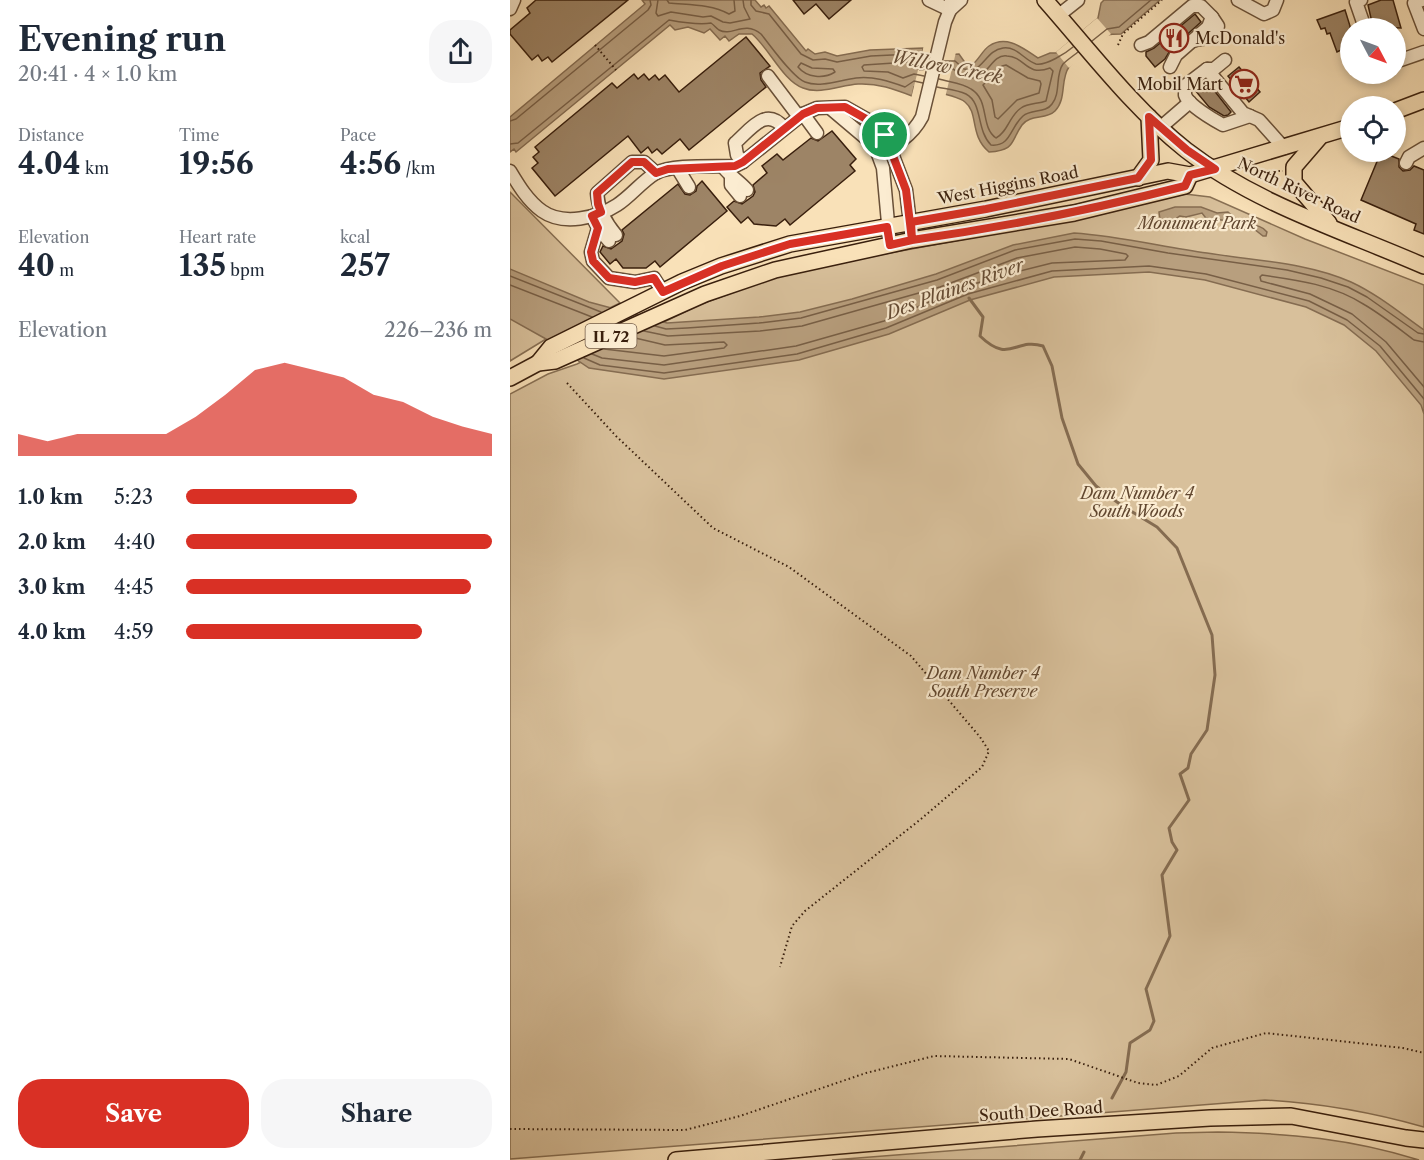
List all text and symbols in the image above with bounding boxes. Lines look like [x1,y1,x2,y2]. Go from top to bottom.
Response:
north arrow [1340,18,1406,84]
map controls [1340,18,1406,162]
text: Evening run [18,19,226,60]
button: share [429,20,492,83]
restaurant icon: McDonald's [1158,22,1190,54]
place label: McDonald's [1195,28,1285,48]
water label: Willow Creek [890,45,1005,89]
text: 20:41 · 4 × 1.0 km [18,62,177,86]
supermarket icon: Mobil Mart [1228,68,1260,100]
place label: Mobil Mart [1137,74,1223,94]
button: locate [1340,96,1406,162]
pin [859,109,910,160]
icon: arrive [868,118,901,151]
text: Distance [18,125,84,145]
text: Time [179,125,219,145]
text: Pace [340,125,376,145]
text: 4.04 [18,145,81,182]
text: 19:56 [179,145,254,182]
text: 4:56 [340,145,401,182]
street label: North River Road [1234,153,1364,227]
text: km [81,158,109,178]
text: /km [401,158,435,178]
street label: West Higgins Road [935,161,1080,209]
park label: Monument Park [1136,213,1257,233]
text: Elevation [18,227,89,247]
text: Heart rate [179,227,256,247]
text: kcal [340,227,370,247]
text: 40 [18,247,55,284]
text: 135 [179,247,226,284]
text: 257 [340,247,390,284]
water label: Des Plaines River [881,253,1029,325]
text: m [55,260,74,280]
text: bpm [226,260,265,280]
text: Elevation [18,318,107,342]
text: 226–236 m [384,318,492,342]
road number: IL 72 [586,324,636,348]
park label: Dam Number 4 South Woods [1078,483,1196,521]
text: 1.0 km [18,485,83,509]
text: 5:23 [114,485,153,509]
text: 2.0 km [18,530,86,554]
text: 4:40 [114,530,155,554]
text: 3.0 km [18,575,85,599]
text: 4:45 [114,575,154,599]
text: 4.0 km [18,620,86,644]
text: 4:59 [114,620,154,644]
park label: Dam Number 4 South Preserve [924,663,1042,701]
button: Save [18,1079,249,1148]
button: Share [261,1079,492,1148]
street label: South Dee Road [979,1097,1104,1125]

